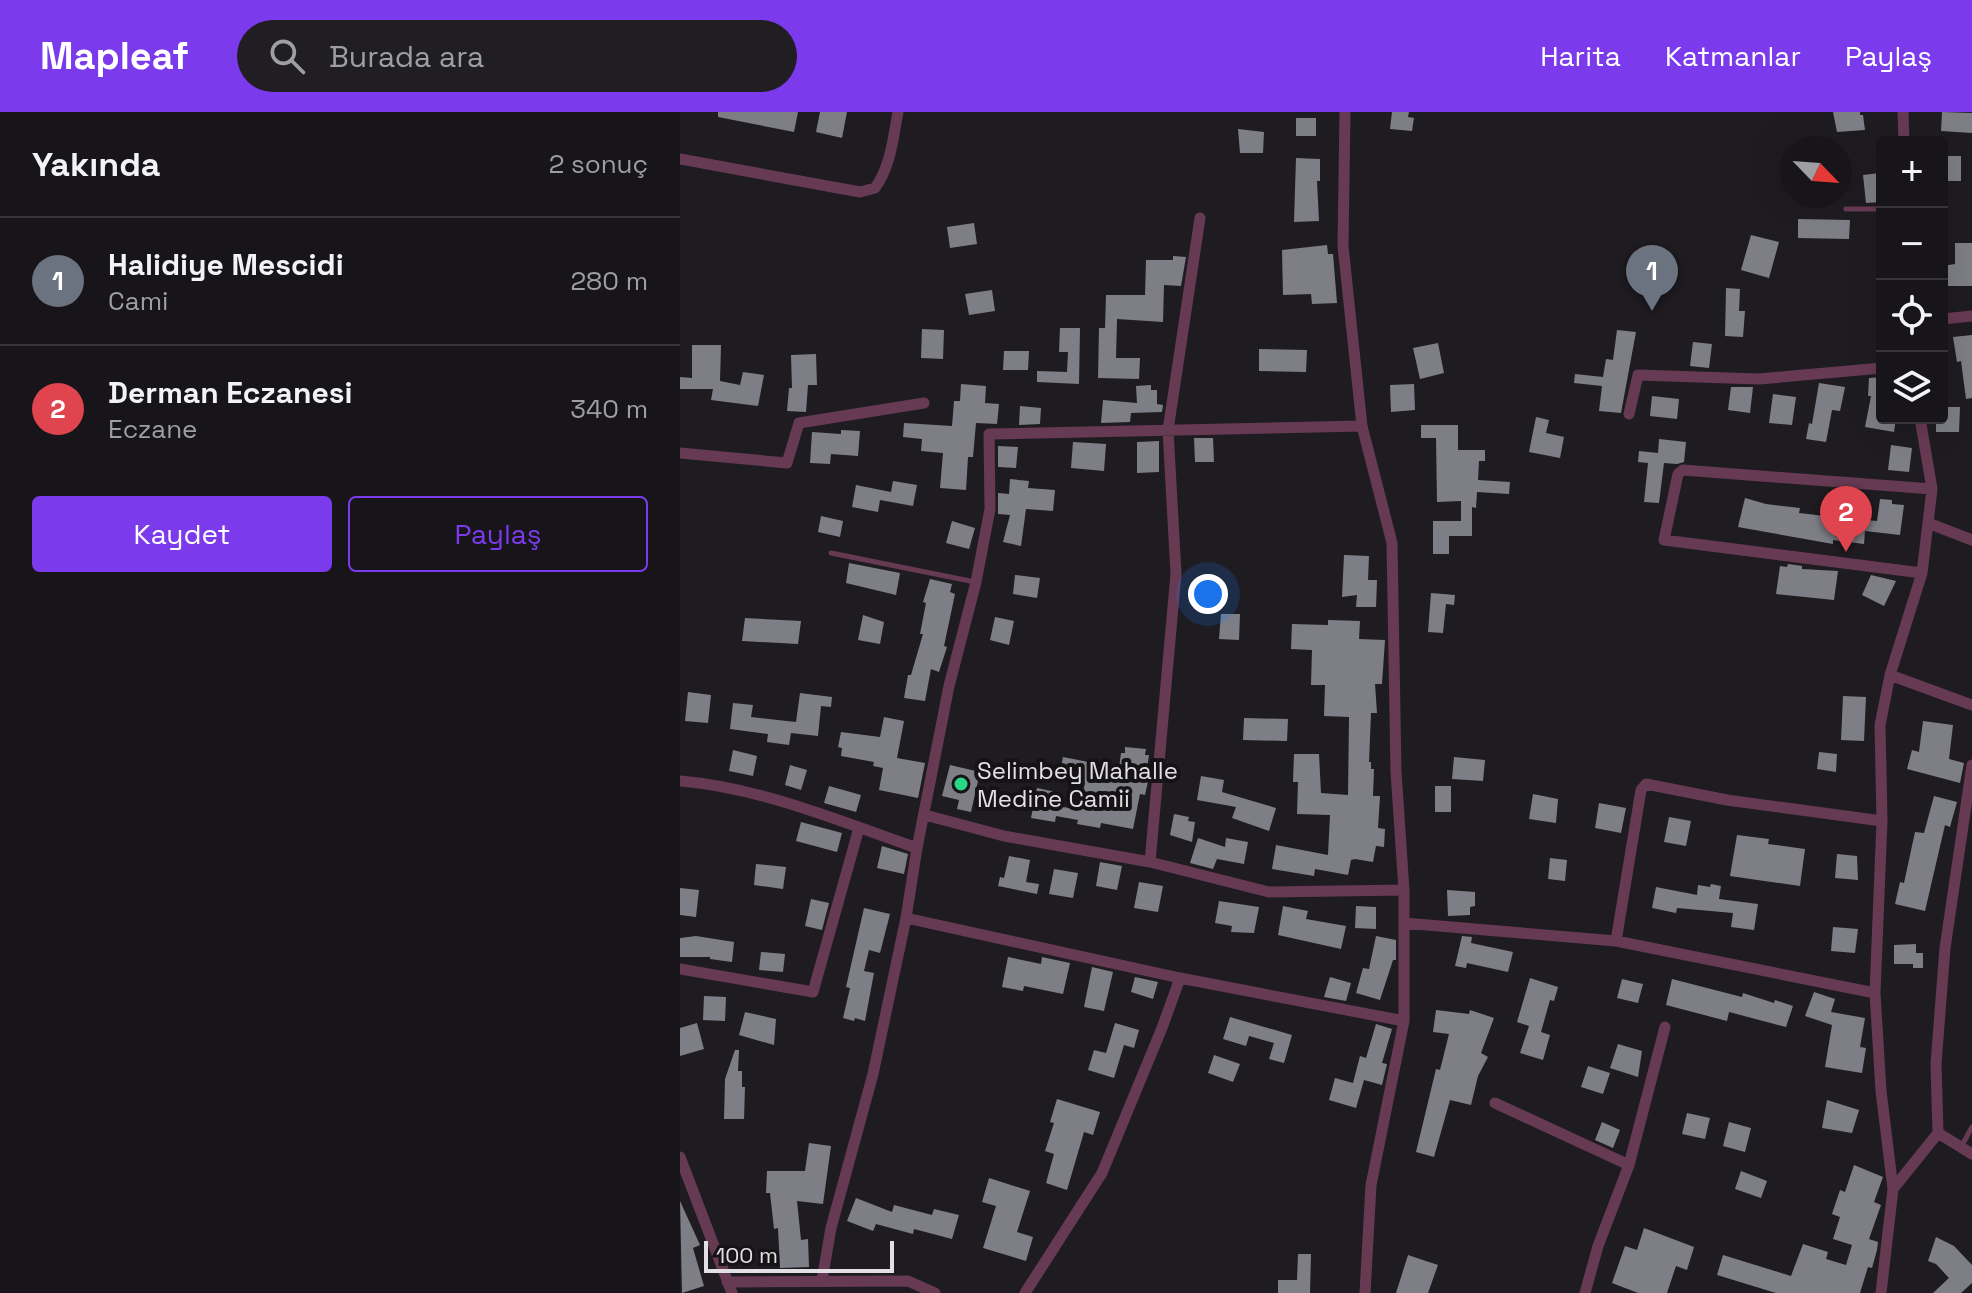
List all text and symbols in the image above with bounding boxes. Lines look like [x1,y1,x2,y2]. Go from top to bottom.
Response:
search box [237,20,797,92]
text: Mapleaf [40,32,189,80]
icon: search [265,34,309,78]
text: Burada ara [329,37,484,76]
text: Harita [1540,38,1621,74]
text: Katmanlar [1665,38,1801,74]
text: Paylaş [1845,38,1932,74]
north arrow [1780,136,1852,208]
map controls [1876,136,1948,424]
button: + [1876,136,1948,208]
text: Yakında [32,143,161,186]
text: 2 sonuç [549,147,648,181]
button: − [1876,208,1948,280]
text: Halidiye Mescidi [108,245,344,284]
pin: 1 [1626,245,1678,311]
text: 1 [52,264,64,298]
text: 280 m [570,264,648,298]
button: locate [1876,280,1948,352]
text: Cami [108,284,168,318]
button: layers [1876,352,1948,424]
text: Derman Eczanesi [108,373,353,412]
text: 2 [50,392,66,426]
text: 340 m [570,392,648,426]
text: Eczane [108,412,197,446]
pin: 2 [1820,486,1872,552]
button: Kaydet [32,496,332,572]
button: Paylaş [348,496,648,572]
your location [1188,574,1228,614]
place label: Selimbey Mahalle Medine Camii [977,755,1178,814]
marker: Selimbey Mahalle Medine Camii [952,775,970,793]
scale bar [704,1237,894,1273]
text: 100 m [716,1241,778,1269]

